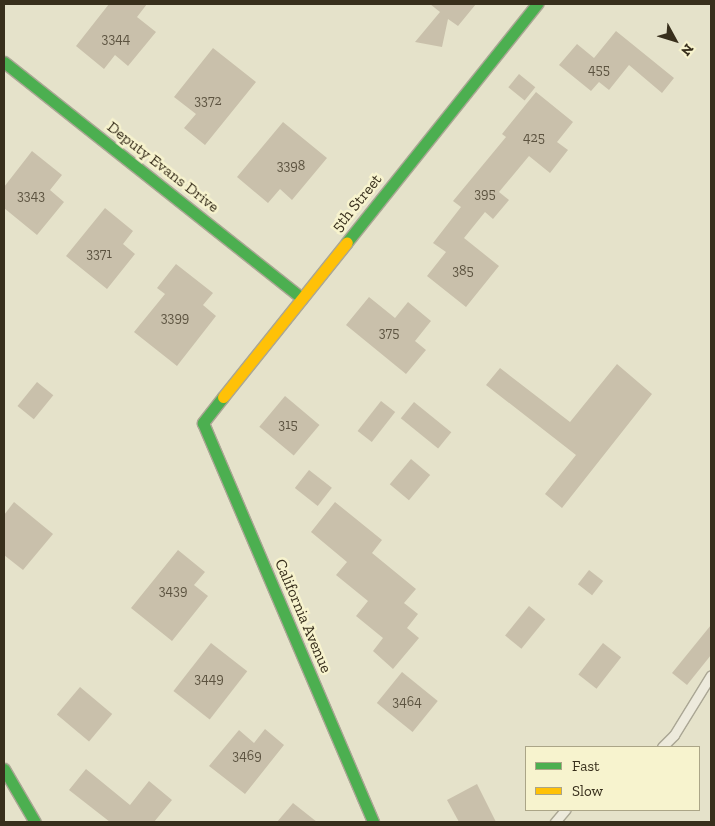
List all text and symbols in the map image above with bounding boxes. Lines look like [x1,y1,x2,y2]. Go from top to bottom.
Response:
north arrow [650,15,700,65]
house number: 3344 [102,31,130,47]
text: N [677,40,697,59]
house number: 455 [588,62,610,78]
house number: 3372 [194,93,222,109]
street label: Deputy Evans Drive [103,117,223,217]
house number: 425 [523,130,545,146]
house number: 3398 [277,158,305,174]
street label: 5th Street [328,170,386,236]
house number: 395 [474,186,496,202]
house number: 3343 [17,188,45,204]
house number: 3371 [86,246,112,262]
house number: 385 [452,263,474,279]
house number: 3399 [161,310,189,326]
house number: 375 [379,325,399,341]
house number: 315 [278,417,298,433]
street label: California Avenue [270,556,336,676]
house number: 3439 [159,583,187,599]
house number: 3449 [194,671,224,687]
house number: 3464 [392,694,422,710]
legend [525,746,700,811]
house number: 3469 [232,748,262,764]
text: Fast [572,757,600,775]
text: Slow [572,782,603,800]

